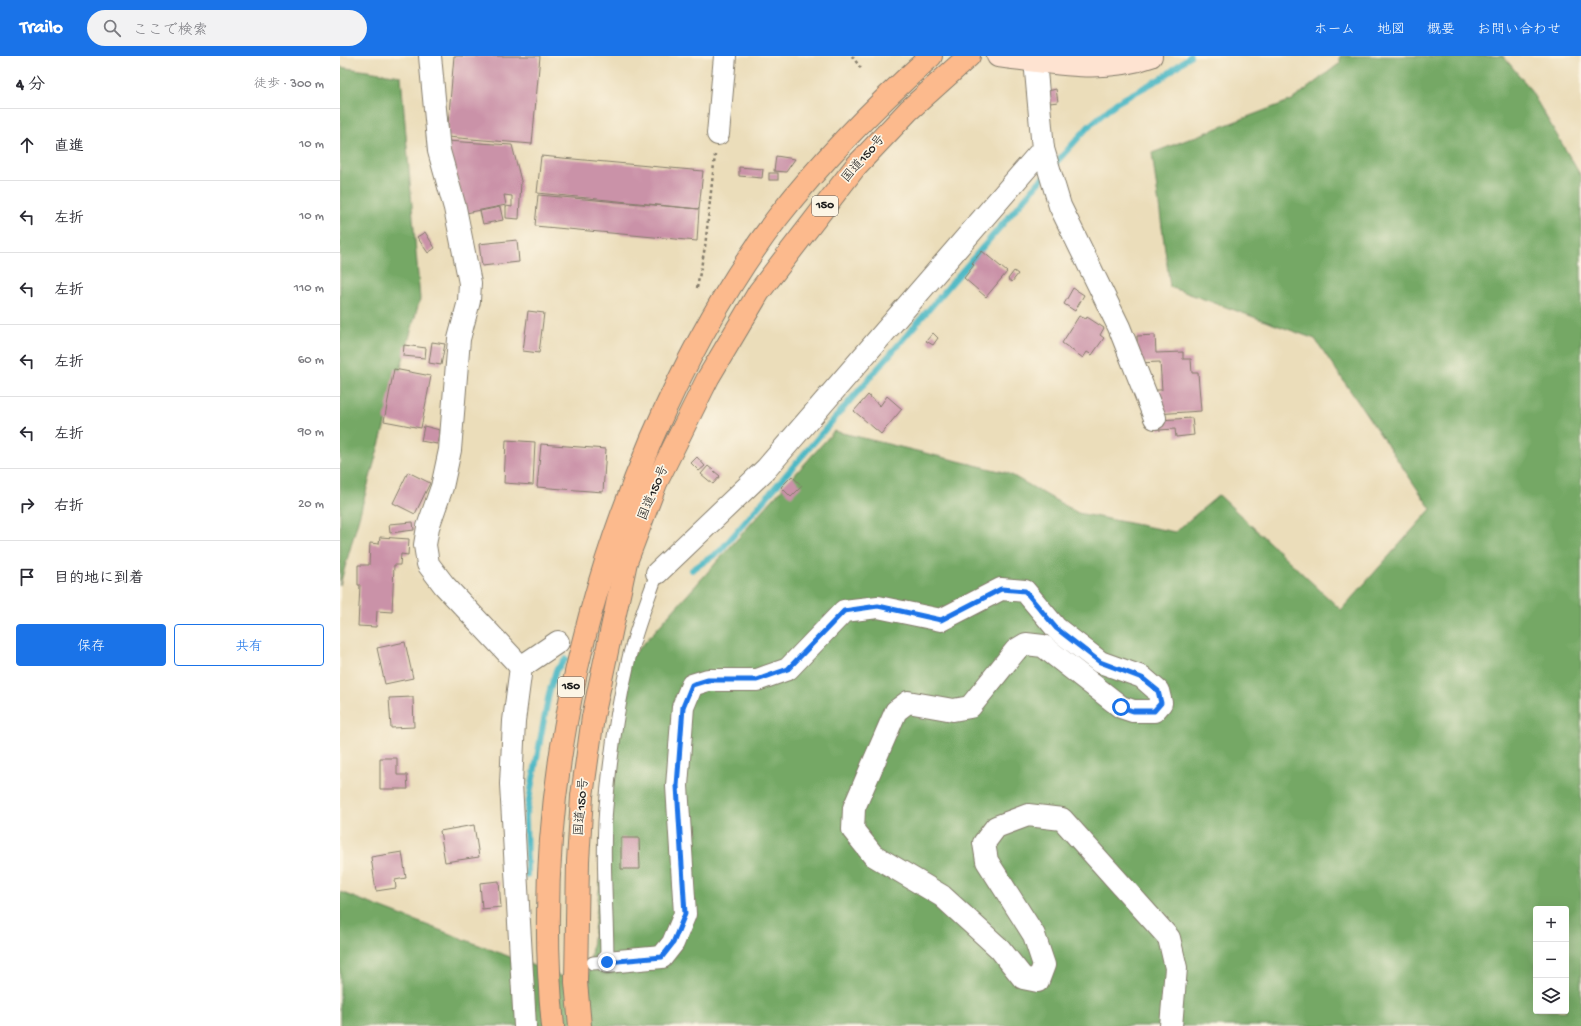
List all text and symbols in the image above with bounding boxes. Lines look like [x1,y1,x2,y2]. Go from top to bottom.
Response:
search box [87,10,367,46]
text: Trailo [20,17,63,40]
icon: search [101,17,123,39]
text: ここで検索 [133,22,208,40]
text: ホーム [1314,22,1355,39]
text: 地図 [1377,22,1405,39]
text: 概要 [1427,22,1455,39]
text: お問い合わせ [1477,22,1561,39]
text: 4 分 [16,76,45,96]
text: 徒歩 · 300 m [254,77,324,92]
street label: 国道150号 [838,131,889,186]
icon: ahead [16,134,38,156]
text: 10 m [299,137,324,152]
text: 直進 [54,138,84,156]
road number: 150 [812,196,838,216]
icon: left [16,206,38,228]
text: 10 m [299,209,324,224]
text: 左折 [54,210,84,228]
icon: left [16,278,38,300]
text: 110 m [294,281,324,296]
text: 左折 [54,282,84,300]
icon: left [16,350,38,372]
text: 60 m [298,353,324,368]
text: 左折 [54,354,84,372]
icon: left [16,422,38,444]
text: 90 m [298,425,324,440]
text: 左折 [54,426,84,444]
street label: 国道150号 [635,463,672,523]
icon: right [16,494,38,516]
text: 20 m [298,497,324,512]
text: 右折 [54,498,84,516]
icon: arrive [16,566,38,588]
text: 目的地に到着 [54,570,144,588]
button: 保存 [16,624,166,666]
button: 共有 [174,624,324,666]
road number: 150 [558,677,584,697]
route start [1112,698,1130,716]
street label: 国道150号 [571,777,592,837]
map controls [1533,906,1569,1014]
button: + [1533,906,1569,942]
button: − [1533,942,1569,978]
route end [598,953,616,971]
button: layers [1533,978,1569,1014]

